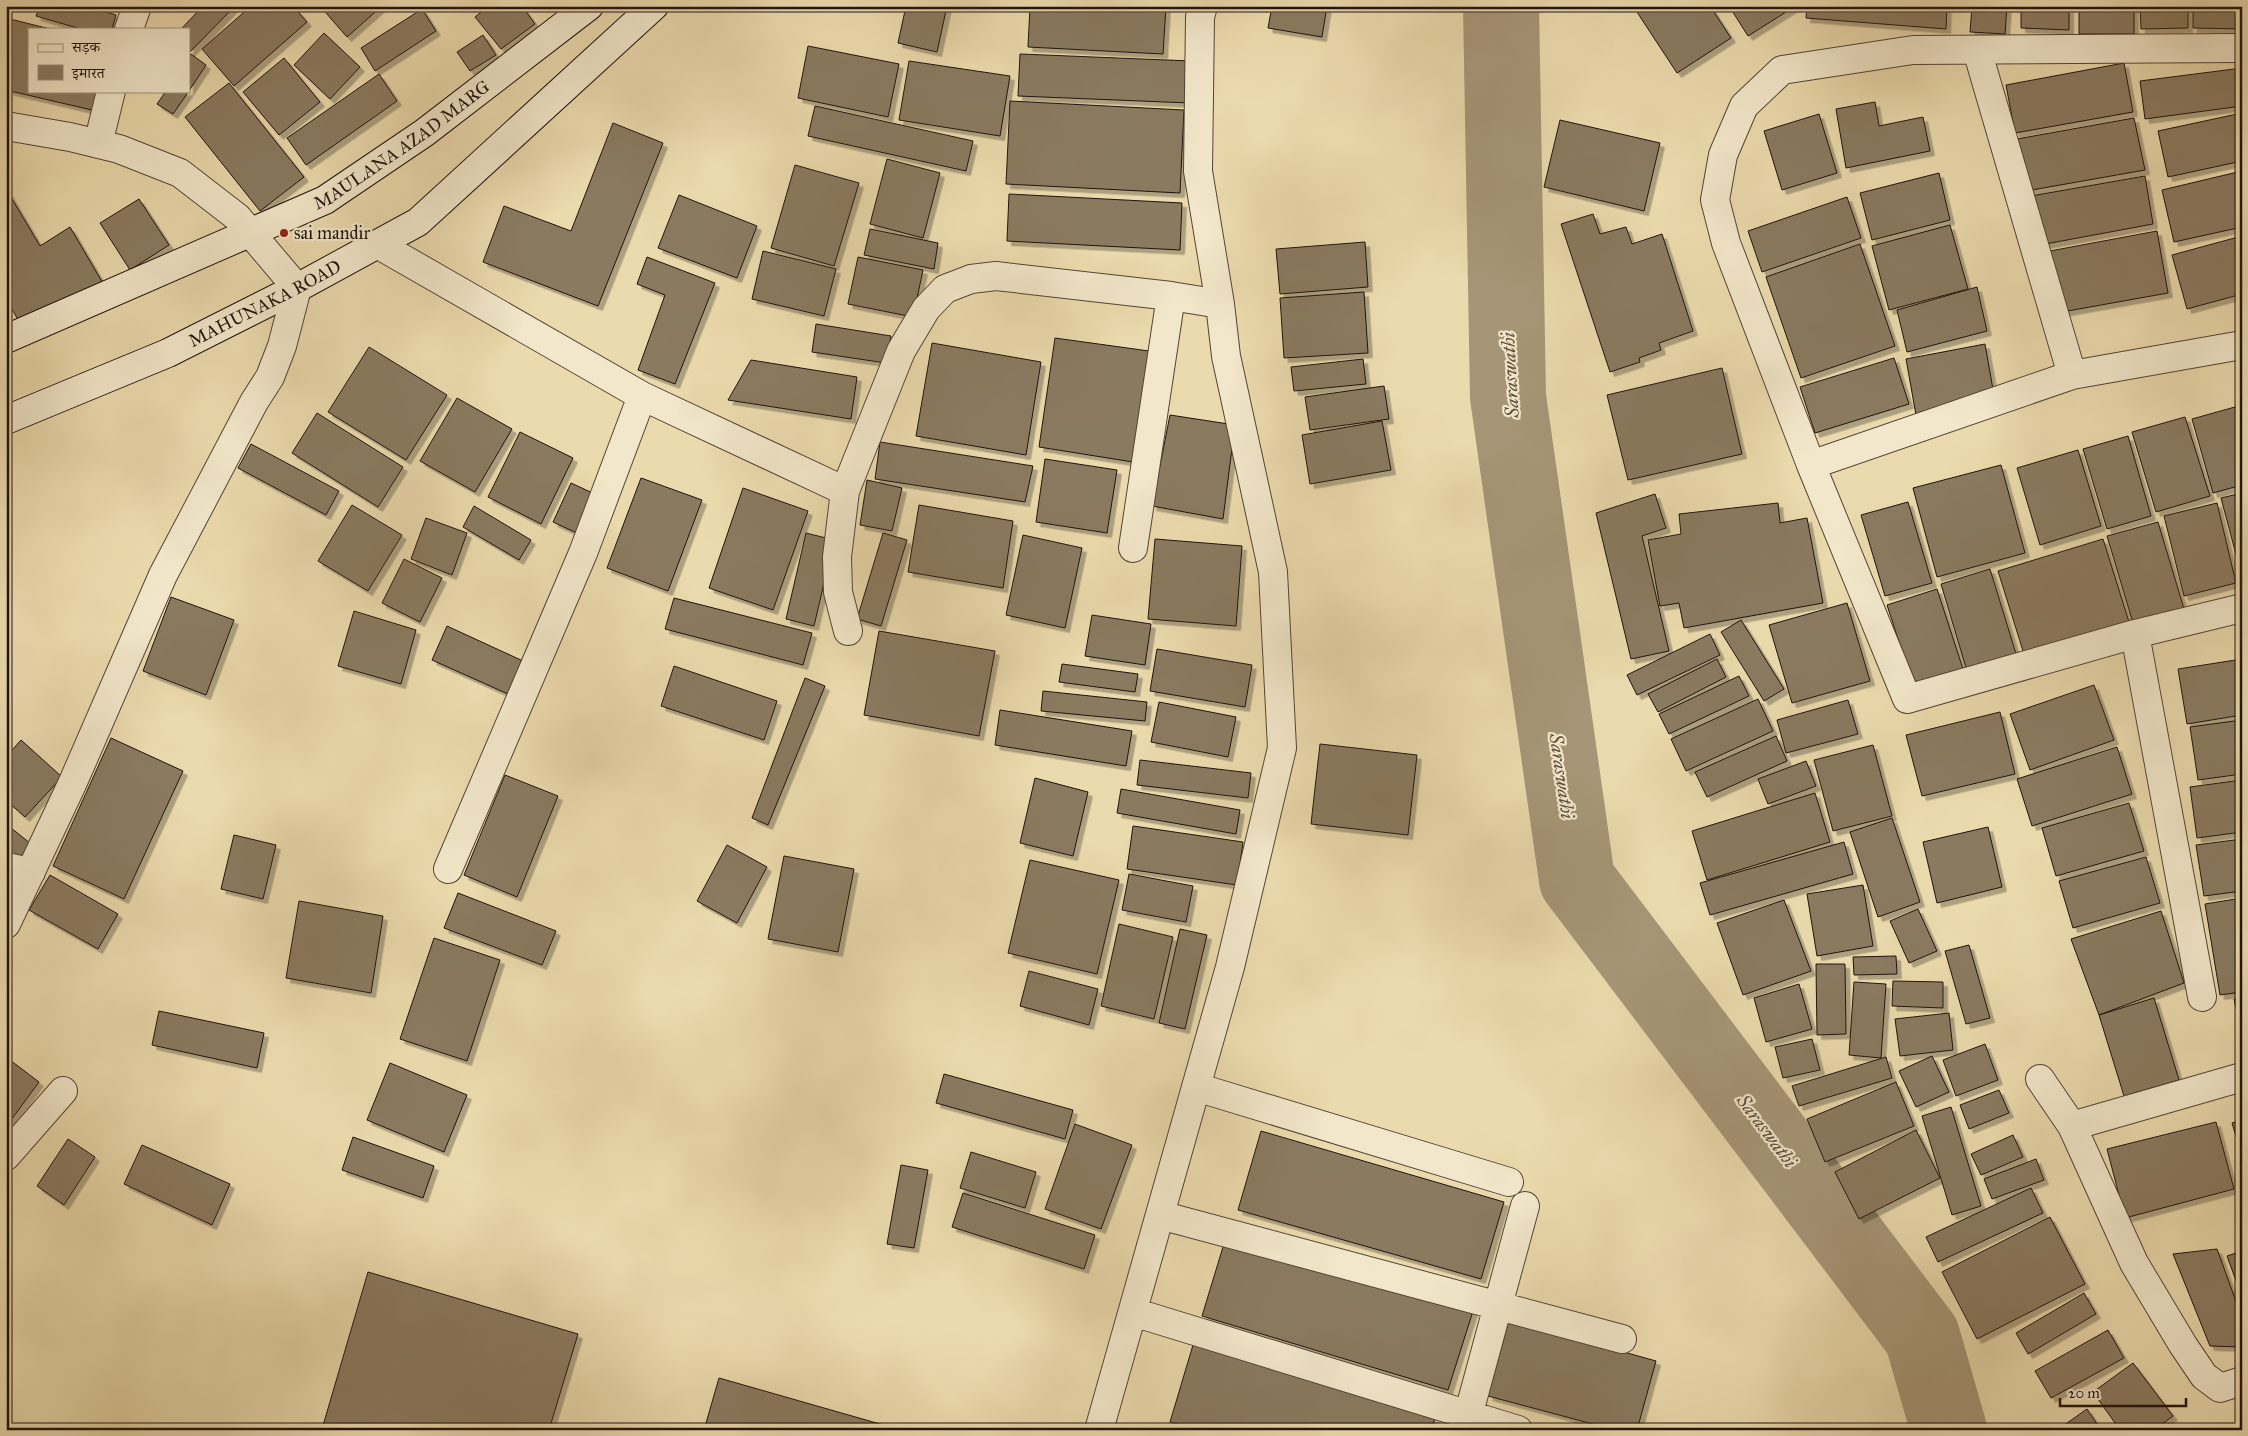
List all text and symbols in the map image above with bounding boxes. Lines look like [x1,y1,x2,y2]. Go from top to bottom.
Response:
legend [28,28,190,92]
text: सड़क [71,38,101,56]
text: इमारत [71,64,106,82]
street label: MAULANA AZAD MARG [310,75,494,215]
place label: sai mandir [294,222,370,244]
marker: sai mandir [278,227,290,239]
street label: MAHUNAKA ROAD [185,255,345,352]
water label: Saraswathi [1496,331,1524,419]
water label: Saraswathi [1544,731,1579,821]
water label: Saraswathi [1731,1089,1802,1173]
scale bar [2060,1376,2187,1408]
text: 20 m [2068,1384,2100,1402]

